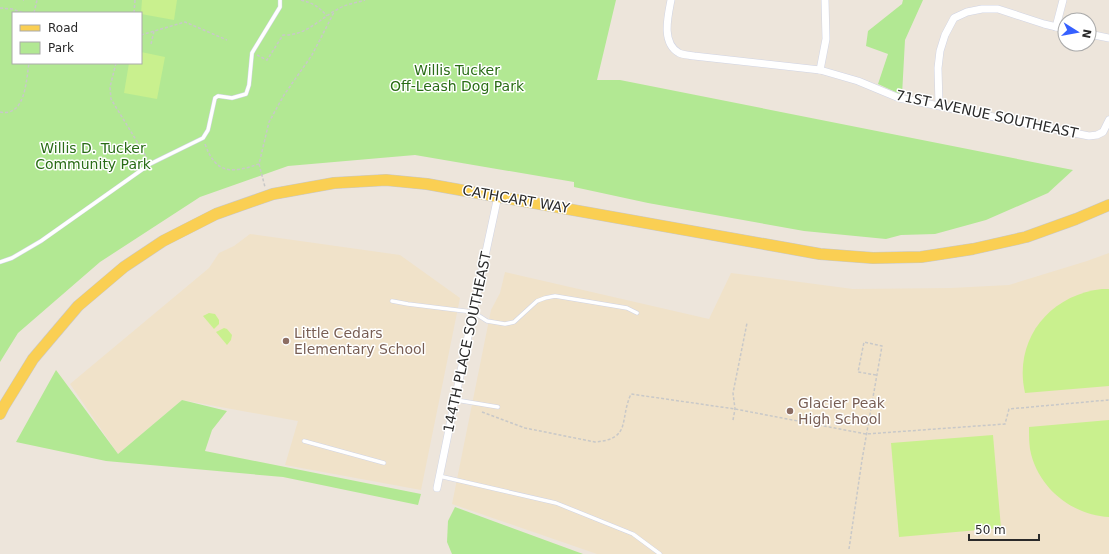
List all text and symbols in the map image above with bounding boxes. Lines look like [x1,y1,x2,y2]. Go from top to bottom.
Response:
legend [12,12,142,64]
north arrow [1057,12,1097,52]
text: Road [48,21,78,35]
text: N [1079,28,1094,40]
text: Park [48,41,74,55]
park label: Willis Tucker Off-Leash Dog Park [390,62,525,94]
street label: 71ST AVENUE SOUTHEAST [894,87,1080,141]
park label: Willis D. Tucker Community Park [35,140,152,172]
street label: CATHCART WAY [461,182,571,216]
street label: 144TH PLACE SOUTHEAST [440,250,494,434]
place label: Little Cedars Elementary School [294,325,426,357]
marker: Little Cedars Elementary School [281,336,291,346]
place label: Glacier Peak High School [798,395,886,427]
marker: Glacier Peak High School [785,406,795,416]
scale bar [969,516,1039,542]
text: 50 m [975,523,1006,537]

